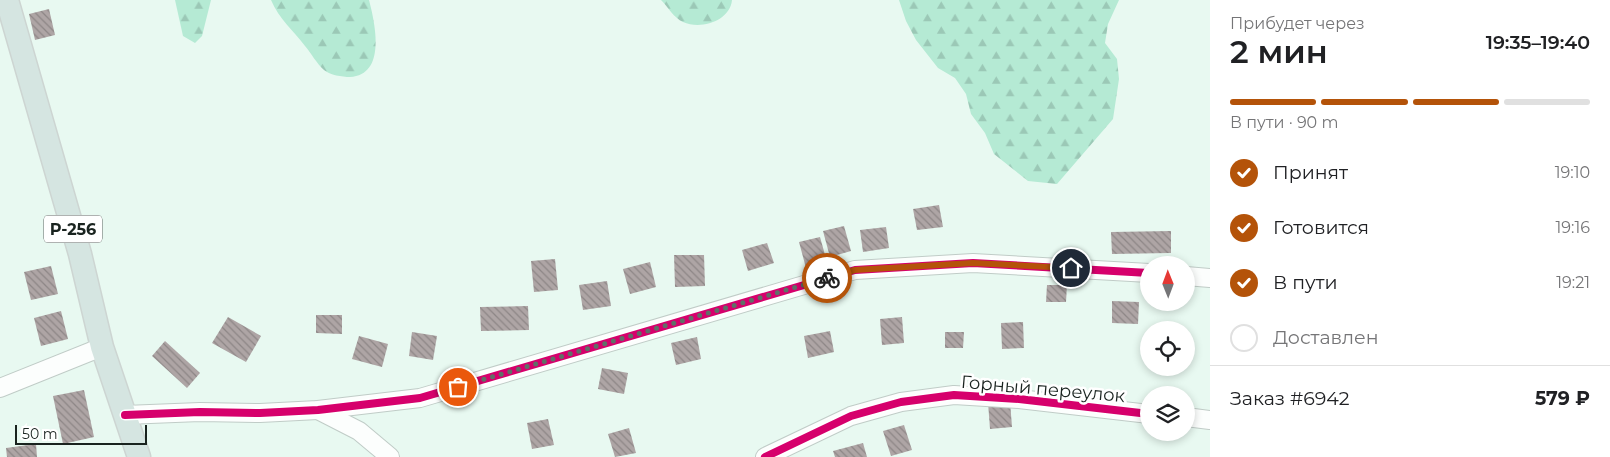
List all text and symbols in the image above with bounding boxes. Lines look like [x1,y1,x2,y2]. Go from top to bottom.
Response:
text: Прибудет через [1230,14,1365,33]
text: 19:35–19:40 [1486,31,1590,54]
text: 2 мин [1230,32,1328,71]
text: В пути · 90 m [1230,113,1338,132]
icon: check [1230,159,1258,187]
text: Принят [1273,161,1348,184]
text: 19:10 [1555,163,1590,182]
icon: check [1230,214,1258,242]
road number: Р-256 [44,215,102,242]
text: Готовится [1273,216,1369,239]
text: 19:16 [1556,218,1590,237]
pin [1050,247,1092,289]
courier [802,253,852,303]
icon: home [1057,254,1085,282]
north arrow [1140,256,1195,311]
map controls [1140,256,1195,441]
icon: bike [813,264,841,292]
icon: check [1230,269,1258,297]
text: В пути [1273,271,1338,294]
text: 19:21 [1556,273,1590,292]
button: locate [1140,321,1195,376]
text: Доставлен [1273,326,1379,349]
pin [437,366,479,408]
street label: Горный переулок [960,371,1127,407]
icon: bag [444,373,472,401]
button: layers [1140,386,1195,441]
text: Заказ #6942 [1230,387,1350,410]
text: 579 ₽ [1535,387,1590,410]
scale bar [15,422,148,445]
text: 50 m [22,425,58,443]

